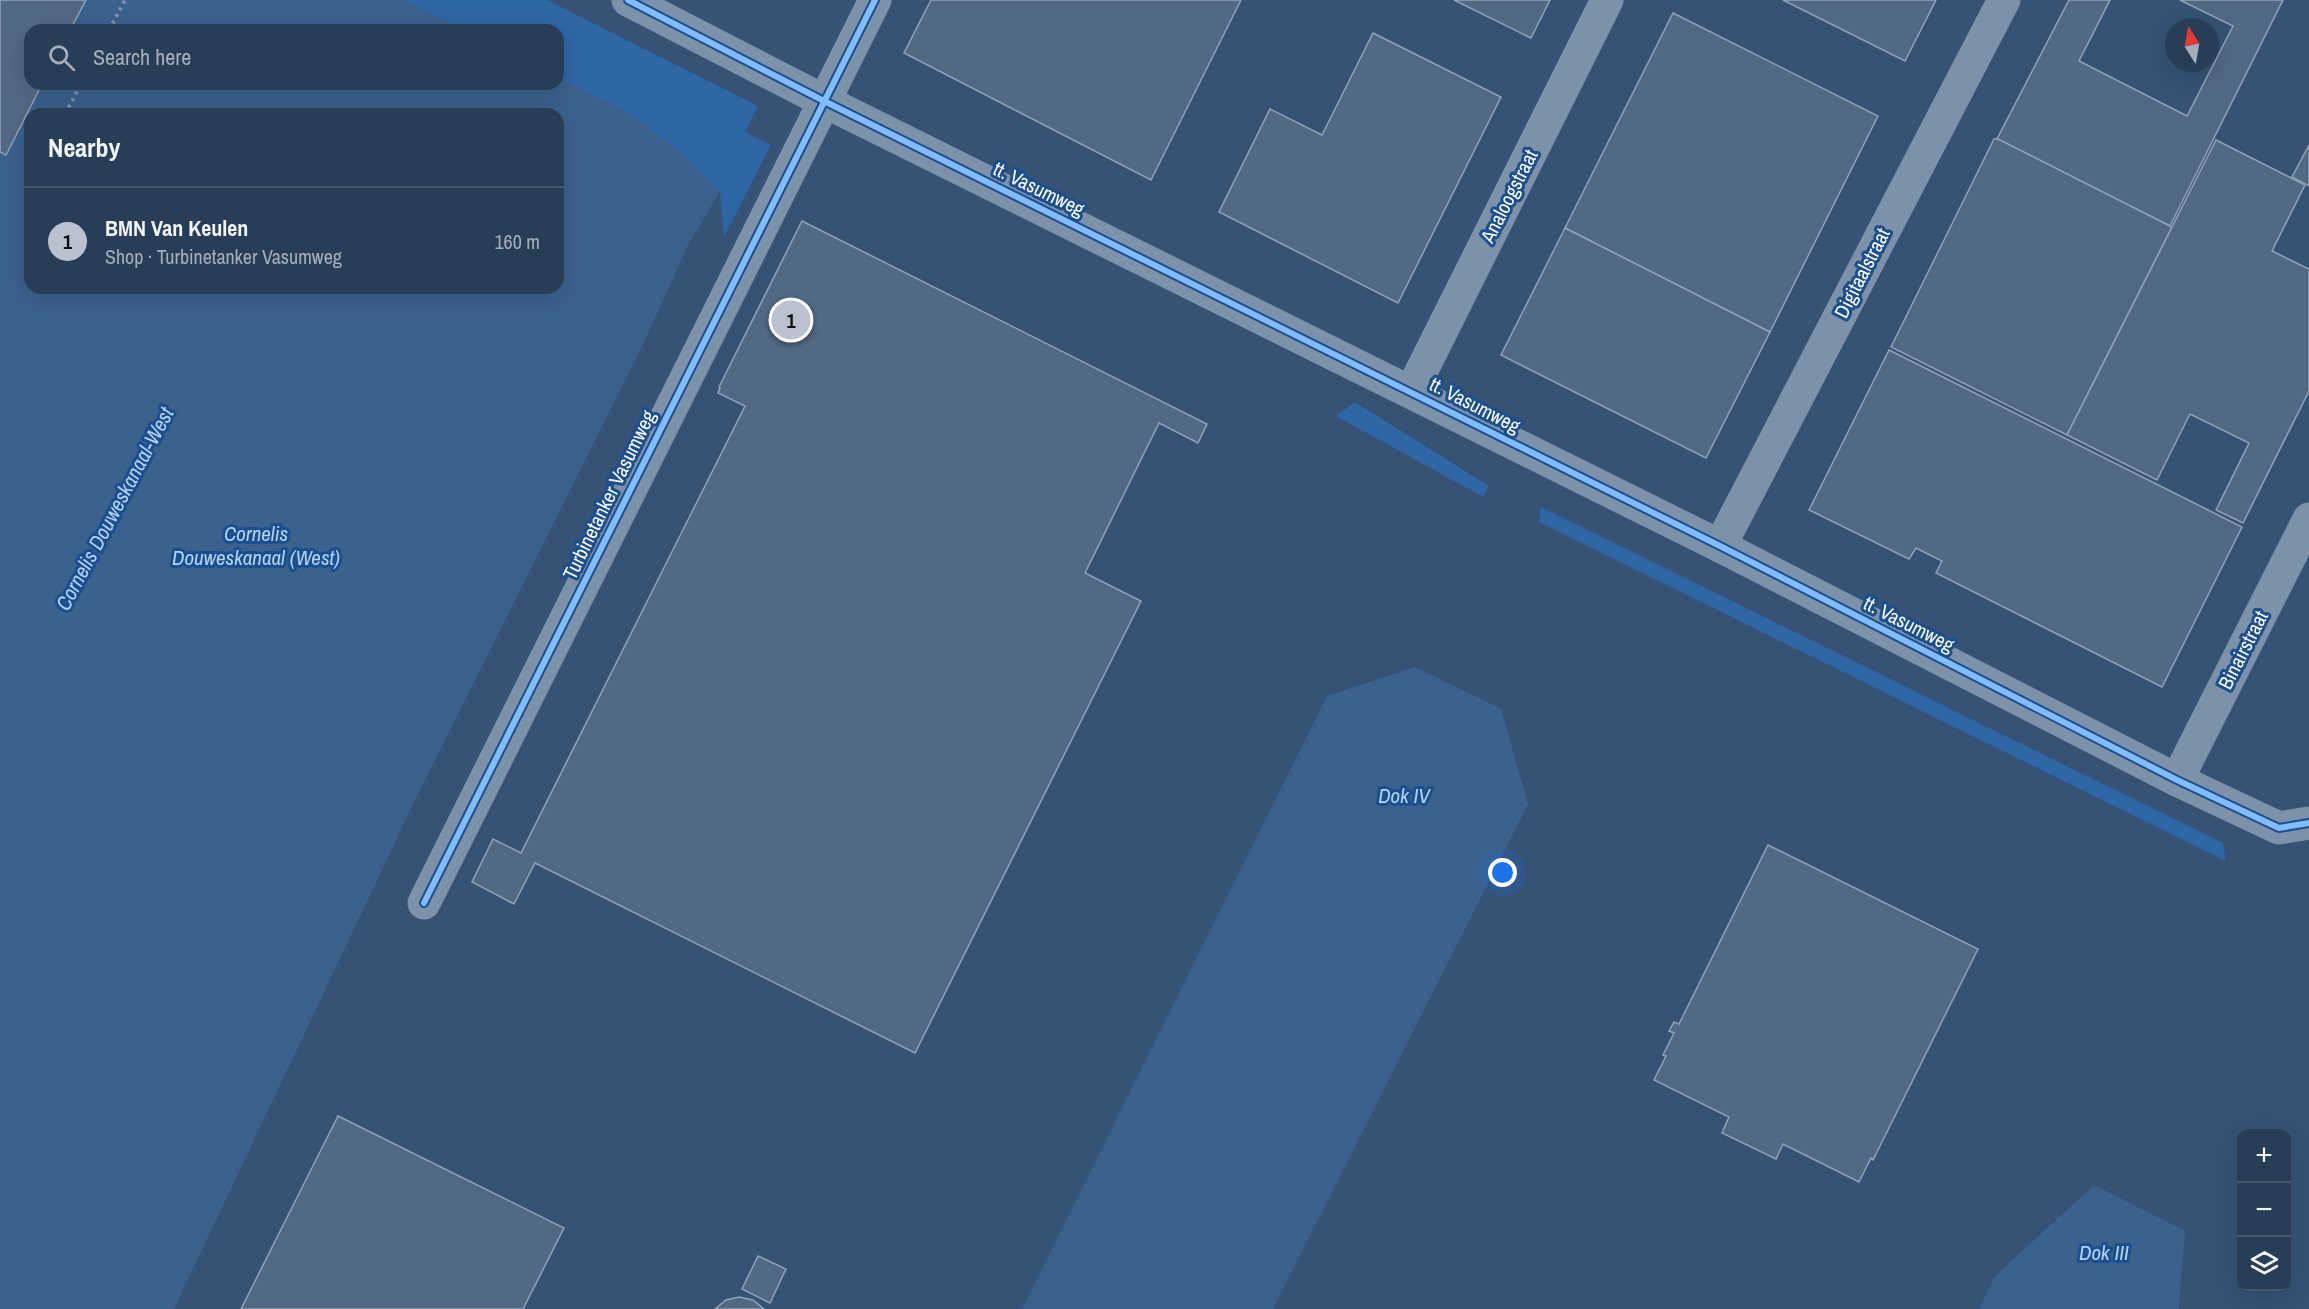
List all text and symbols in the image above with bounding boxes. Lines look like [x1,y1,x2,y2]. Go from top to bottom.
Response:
north arrow [2165,18,2219,72]
search box [24,24,564,90]
icon: search [45,41,78,74]
text: Search here [93,42,191,72]
text: Nearby [48,130,120,165]
street label: Analoogstraat [1473,144,1544,248]
street label: tt. Vasumweg [989,155,1089,222]
text: BMN Van Keulen [105,213,248,243]
street label: Digitaalstraat [1827,223,1896,322]
text: 1 [63,228,72,255]
text: 160 m [494,228,540,255]
text: Shop · Turbinetanker Vasumweg [105,243,342,270]
pin: 1 [772,298,810,342]
street label: tt. Vasumweg [1425,370,1525,439]
water label: Cornelis Douweskanaal-West [49,401,181,616]
street label: Turbinetanker Vasumweg [556,406,661,584]
water label: Cornelis Douweskanaal (West) [172,519,340,572]
street label: tt. Vasumweg [1859,589,1959,658]
street label: Binairstraat [2211,605,2274,694]
water label: Dok IV [1378,781,1431,810]
your location [1488,858,1517,887]
map controls [2237,1129,2291,1291]
button: + [2237,1129,2291,1183]
button: − [2237,1183,2291,1237]
button: layers [2237,1237,2291,1291]
water label: Dok III [2079,1238,2129,1267]

